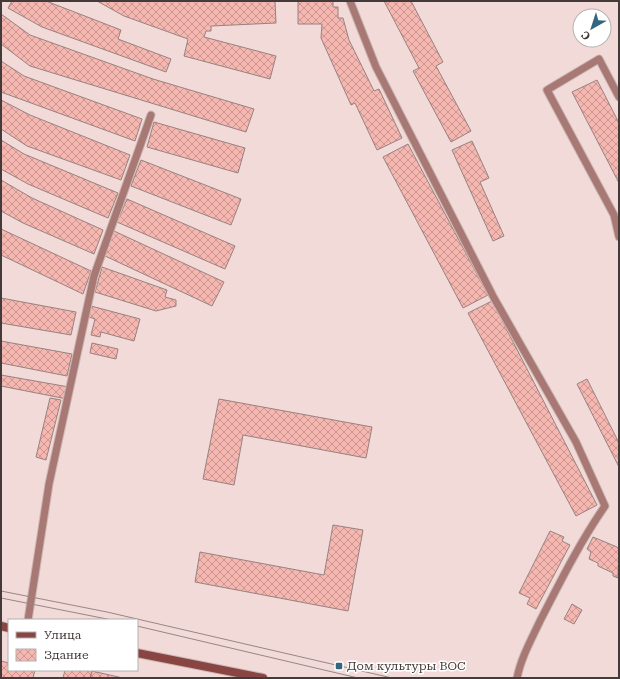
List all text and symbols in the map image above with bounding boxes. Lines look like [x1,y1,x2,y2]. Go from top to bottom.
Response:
north arrow [572,8,612,48]
text: С [579,28,593,43]
legend [8,619,138,671]
text: Улица [44,628,82,642]
text: Здание [44,648,89,662]
place label: Дом культуры ВОС [347,659,466,673]
marker: Дом культуры ВОС [334,661,344,671]

